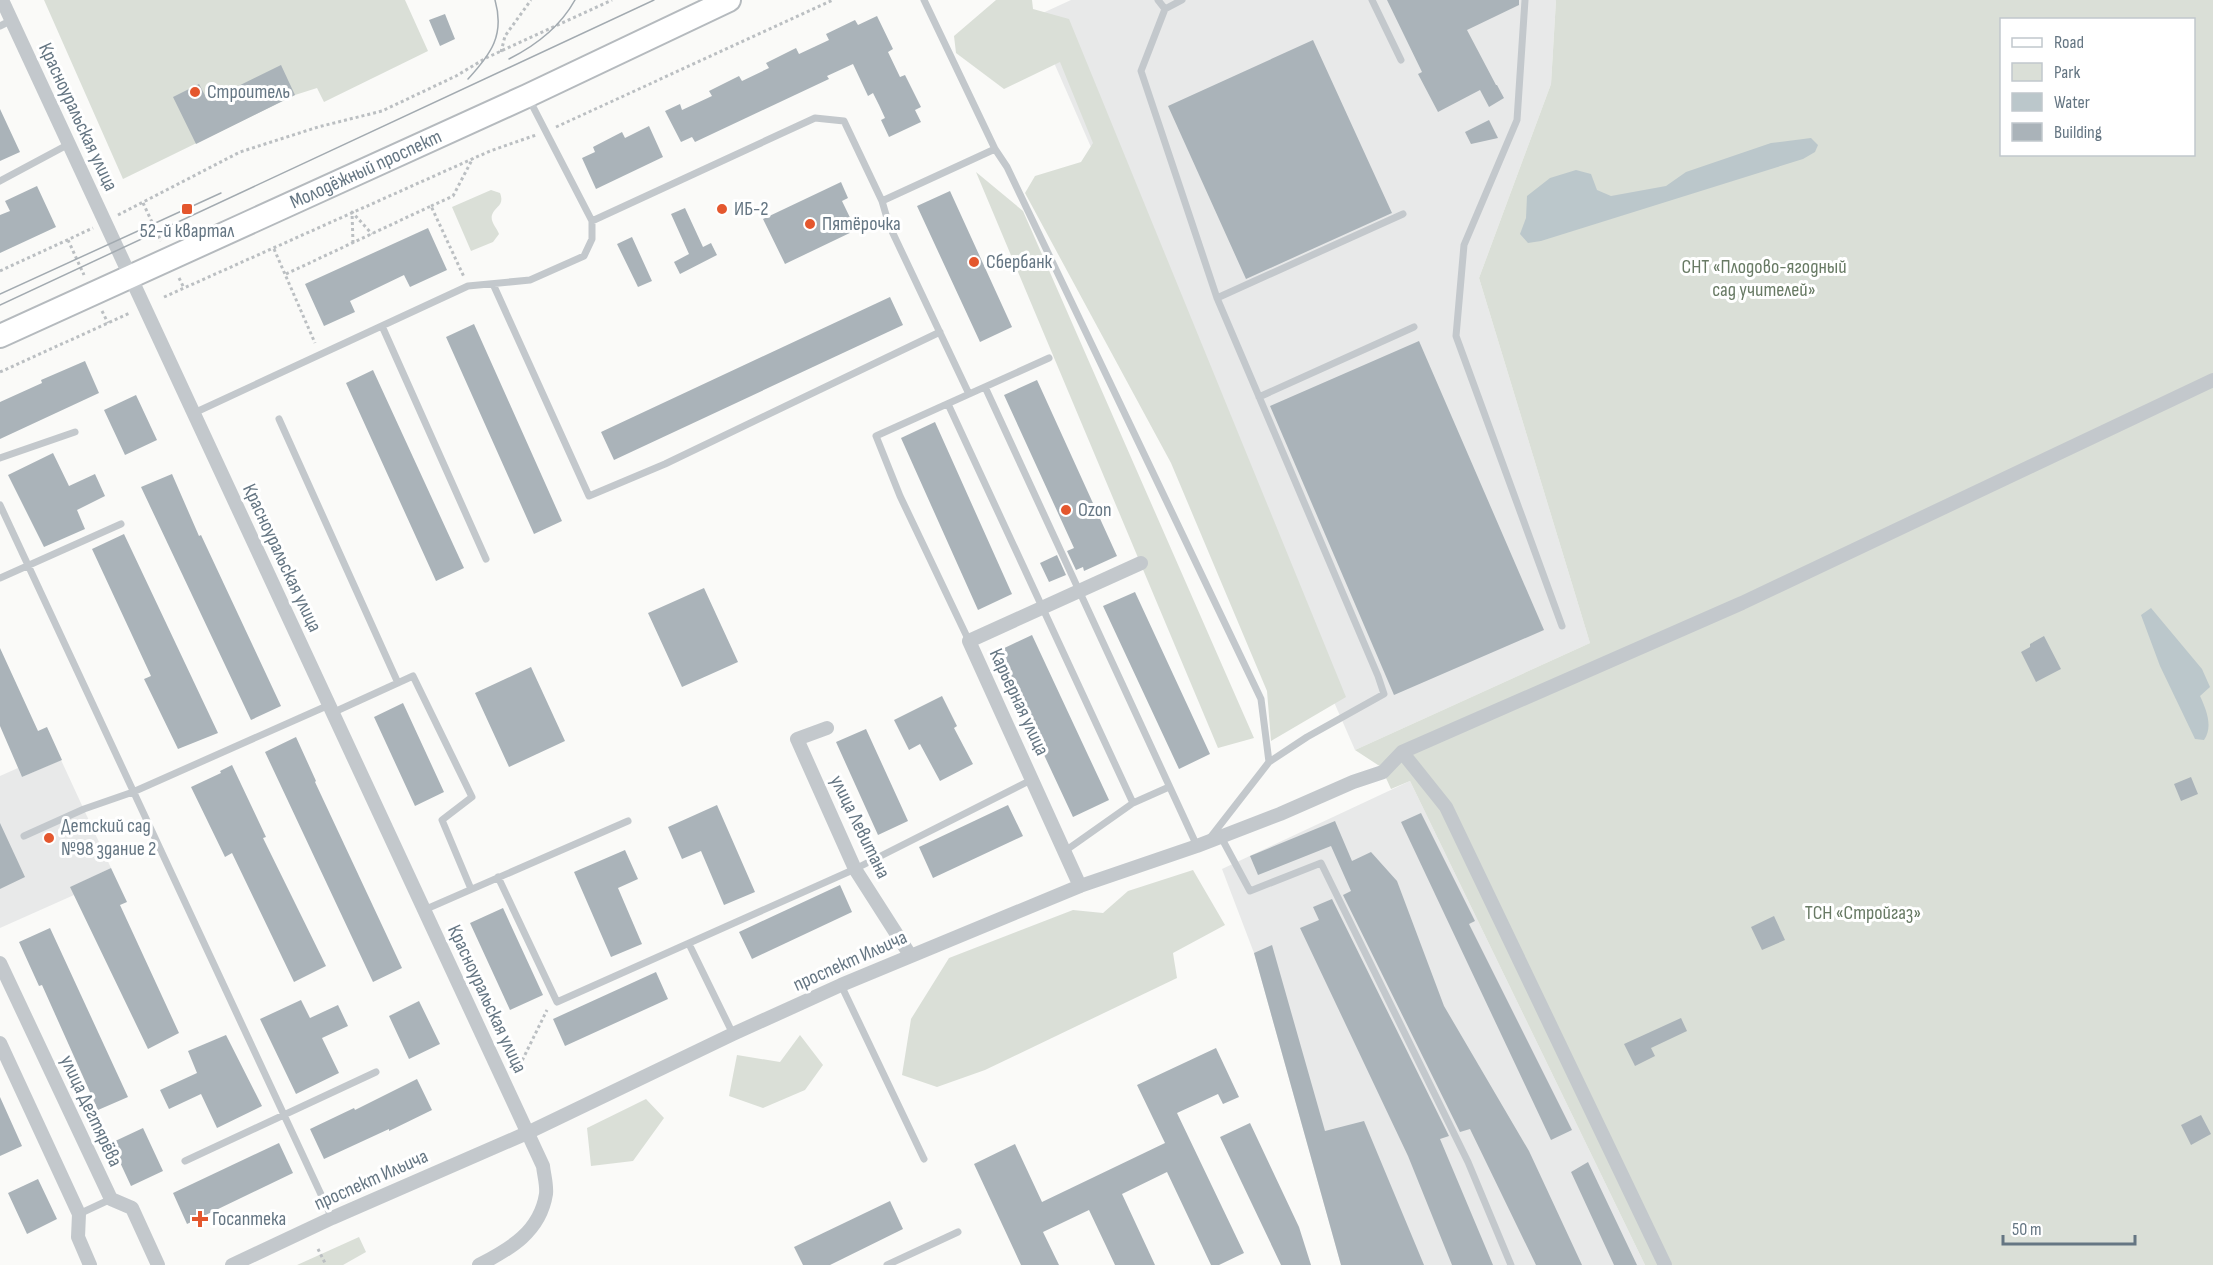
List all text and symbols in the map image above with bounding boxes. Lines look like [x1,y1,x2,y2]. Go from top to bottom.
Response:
legend [2000,18,2195,156]
text: Road [2054,32,2084,53]
street label: Красноуральская улица [33,39,123,195]
text: Park [2054,62,2080,83]
place label: Строитель [207,80,290,104]
marker: Строитель [188,85,202,99]
text: Water [2054,92,2090,113]
text: Building [2054,122,2102,143]
street label: Молодёжный проспект [286,124,445,214]
place label: ИБ-2 [734,197,769,221]
marker: 52-й квартал [180,202,194,216]
marker: ИБ-2 [715,202,729,216]
place label: Пятёрочка [822,212,901,236]
marker: Пятёрочка [803,217,817,231]
place label: 52-й квартал [140,219,234,243]
place label: Сбербанк [986,250,1053,274]
marker: Сбербанк [967,255,981,269]
park label: СНТ «Плодово-ягодный сад учителей» [1681,255,1847,302]
street label: Красноуральская улица [237,480,327,636]
place label: Ozon [1078,498,1112,522]
marker: Ozon [1059,503,1073,517]
street label: Карьерная улица [984,645,1054,759]
street label: улица Левитана [825,771,895,883]
place label: Детский сад №98 здание 2 [61,814,156,861]
marker: Детский сад №98 здание 2 [42,831,56,845]
park label: ТСН «Стройгаз» [1805,901,1921,925]
street label: Красноуральская улица [442,921,532,1077]
street label: проспект Ильича [789,925,911,997]
street label: улица Дегтярёва [55,1051,127,1171]
street label: проспект Ильича [310,1144,432,1216]
place label: Госаптека [212,1207,286,1231]
scale bar [2003,1208,2135,1246]
marker: Госаптека [193,1212,207,1226]
text: 50 m [2012,1219,2042,1240]

